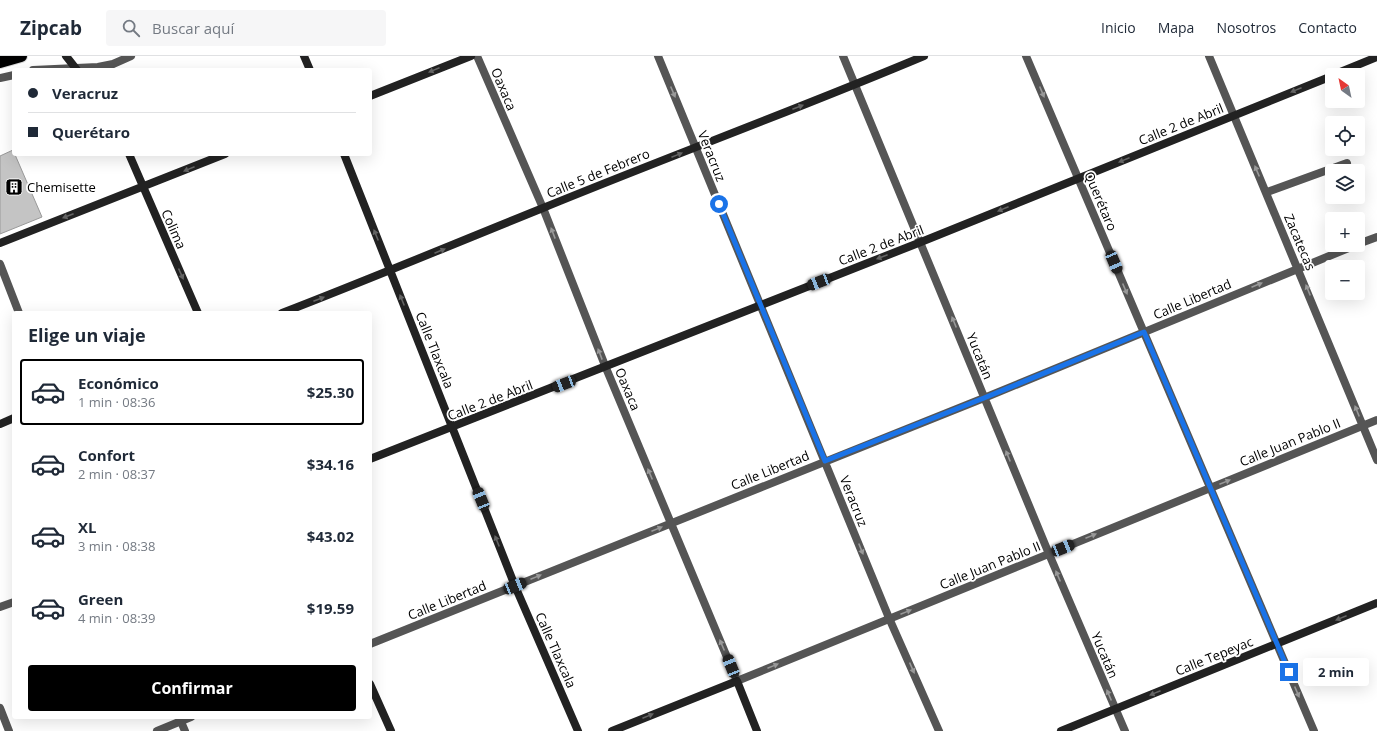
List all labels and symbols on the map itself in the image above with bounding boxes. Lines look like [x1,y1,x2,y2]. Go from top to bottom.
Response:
street label: Oaxaca [487,65,521,113]
one-way arrow [428,68,440,74]
north arrow [1325,68,1365,108]
one-way arrow [669,86,676,98]
one-way arrow [1039,86,1045,98]
one-way arrow [1289,88,1301,94]
street label: Calle 2 de Abril [1136,99,1226,149]
one-way arrow [792,104,804,110]
street label: Veracruz [694,128,730,184]
street label: Calle 5 de Febrero [544,144,652,202]
one-way arrow [671,151,683,157]
one-way arrow [1117,158,1129,164]
one-way arrow [1254,164,1260,176]
one-way arrow [182,166,194,172]
street label: Querétaro [1080,168,1122,234]
building icon: Chemisette [4,177,24,197]
place label: Chemisette [27,178,96,196]
route start [710,195,728,213]
street label: Colima [157,206,191,252]
one-way arrow [998,206,1009,212]
street label: Zacatecas [1280,211,1320,273]
one-way arrow [61,214,73,220]
street label: Calle 2 de Abril [836,220,926,270]
one-way arrow [549,227,555,239]
one-way arrow [373,229,379,241]
one-way arrow [434,248,445,254]
car [1104,249,1124,275]
one-way arrow [876,255,888,261]
one-way arrow [178,269,184,280]
car [806,272,832,292]
street label: Calle Libertad [1150,274,1234,324]
one-way arrow [1251,281,1263,287]
one-way arrow [1123,283,1129,295]
one-way arrow [1304,284,1310,296]
one-way arrow [399,294,405,306]
one-way arrow [313,295,325,301]
street label: Calle Tlaxcala [411,309,459,391]
one-way arrow [950,316,956,328]
street label: Yucatán [963,330,997,382]
one-way arrow [597,348,603,360]
street label: Oaxaca [611,365,645,413]
car [551,374,577,394]
street label: Calle 2 de Abril [445,375,535,425]
one-way arrow [1354,405,1360,416]
street label: Calle Juan Pablo II [1237,414,1343,470]
street label: Calle Libertad [728,446,812,494]
one-way arrow [1005,450,1011,461]
one-way arrow [647,468,654,480]
street label: Veracruz [836,473,872,529]
one-way arrow [1219,478,1231,484]
car [471,486,491,512]
one-way arrow [651,525,663,531]
one-way arrow [1086,533,1098,539]
one-way arrow [493,534,499,546]
street label: Calle Juan Pablo II [937,537,1043,593]
car [1050,538,1076,558]
one-way arrow [858,543,864,555]
one-way arrow [1055,570,1061,581]
one-way arrow [531,574,543,580]
street label: Calle Libertad [405,576,489,624]
car [502,576,528,596]
one-way arrow [901,608,913,614]
street label: Calle Tlaxcala [531,609,581,691]
one-way arrow [1334,615,1346,621]
street label: Yucatán [1087,629,1123,681]
street label: Calle Tepeyac [1172,632,1256,680]
one-way arrow [718,638,724,650]
car [721,653,741,679]
callout: 2 min [1303,658,1369,686]
one-way arrow [767,663,778,669]
one-way arrow [909,663,915,675]
route end [1280,663,1298,681]
one-way arrow [1295,686,1301,698]
one-way arrow [1106,689,1113,701]
one-way arrow [1149,690,1161,696]
one-way arrow [643,713,655,719]

